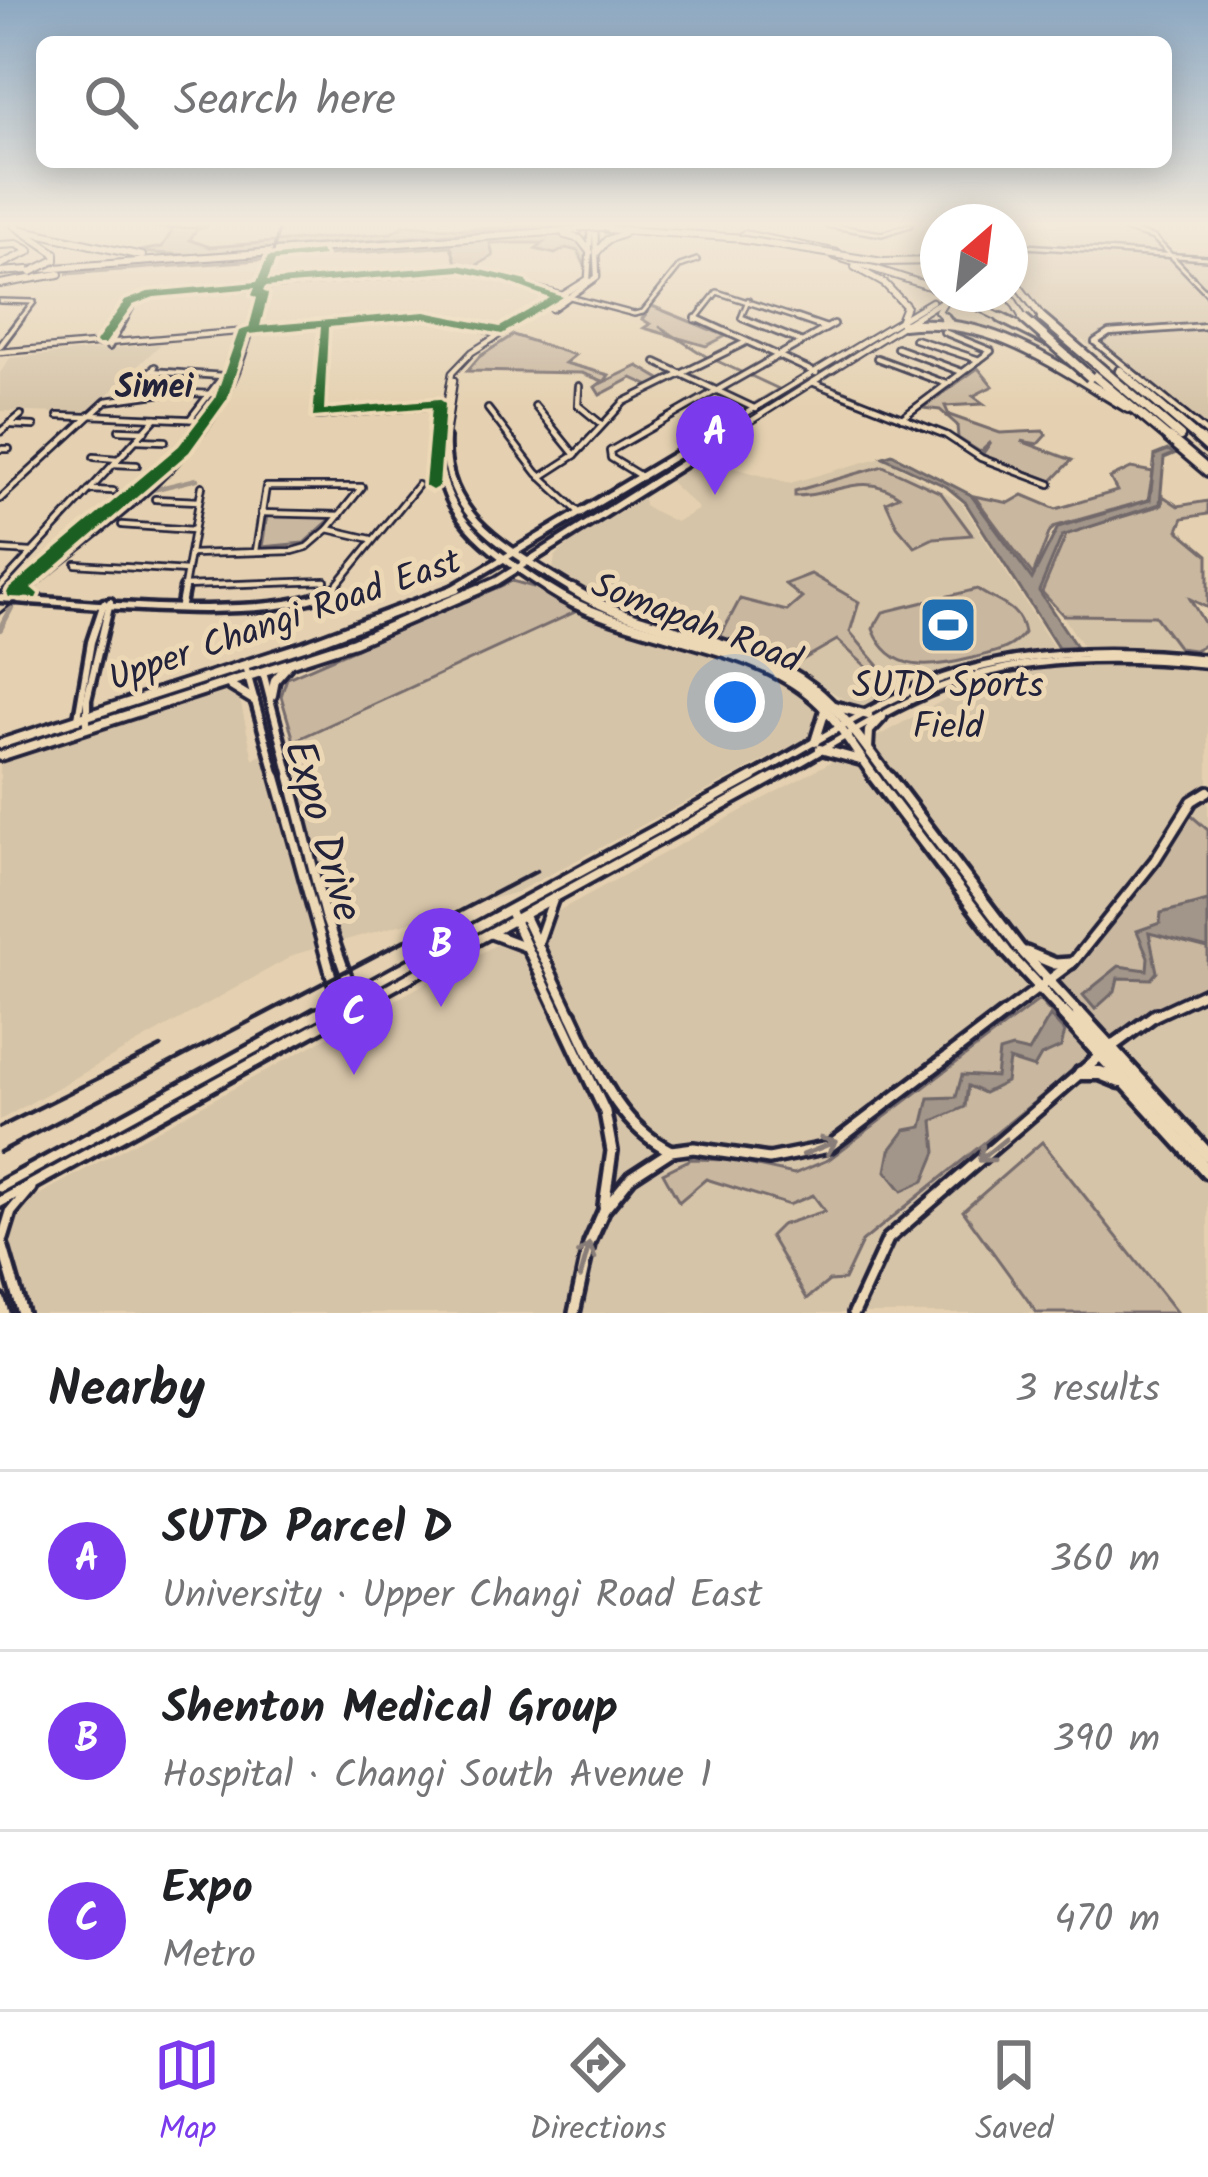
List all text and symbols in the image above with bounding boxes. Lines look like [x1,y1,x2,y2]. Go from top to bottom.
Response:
search box [36,36,1172,168]
text: Search here [174,66,396,138]
icon: search [78,69,144,135]
north arrow [920,204,1028,312]
district label: Simei [115,362,195,415]
pin: A [676,396,754,495]
street label: Upper Changi Road East [101,534,470,708]
street label: Somapah Road [582,558,810,691]
sports icon: SUTD Sports Field [917,594,979,656]
place label: SUTD Sports Field [852,659,1044,757]
your location [705,672,765,732]
street label: Expo Drive [264,732,380,930]
pin: B [402,908,480,1007]
pin: C [315,976,393,1075]
one-way arrow [801,1136,838,1157]
one-way arrow [977,1136,1008,1163]
one-way arrow [575,1242,597,1280]
text: Nearby [48,1351,205,1432]
text: 3 results [1015,1360,1160,1422]
text: SUTD Parcel D [162,1494,453,1566]
text: A [75,1530,99,1592]
text: 360 m [1050,1530,1160,1592]
text: University · Upper Changi Road East [162,1566,762,1628]
text: Shenton Medical Group [162,1674,618,1746]
text: B [75,1710,99,1772]
text: 390 m [1053,1710,1160,1772]
text: Hospital · Changi South Avenue 1 [162,1746,712,1808]
text: Expo [162,1854,253,1926]
text: C [75,1890,99,1952]
text: 470 m [1054,1890,1160,1952]
text: Metro [162,1926,256,1988]
tab: Map [154,2032,220,2157]
tab: Directions [529,2032,666,2157]
tab: Saved [975,2032,1054,2157]

